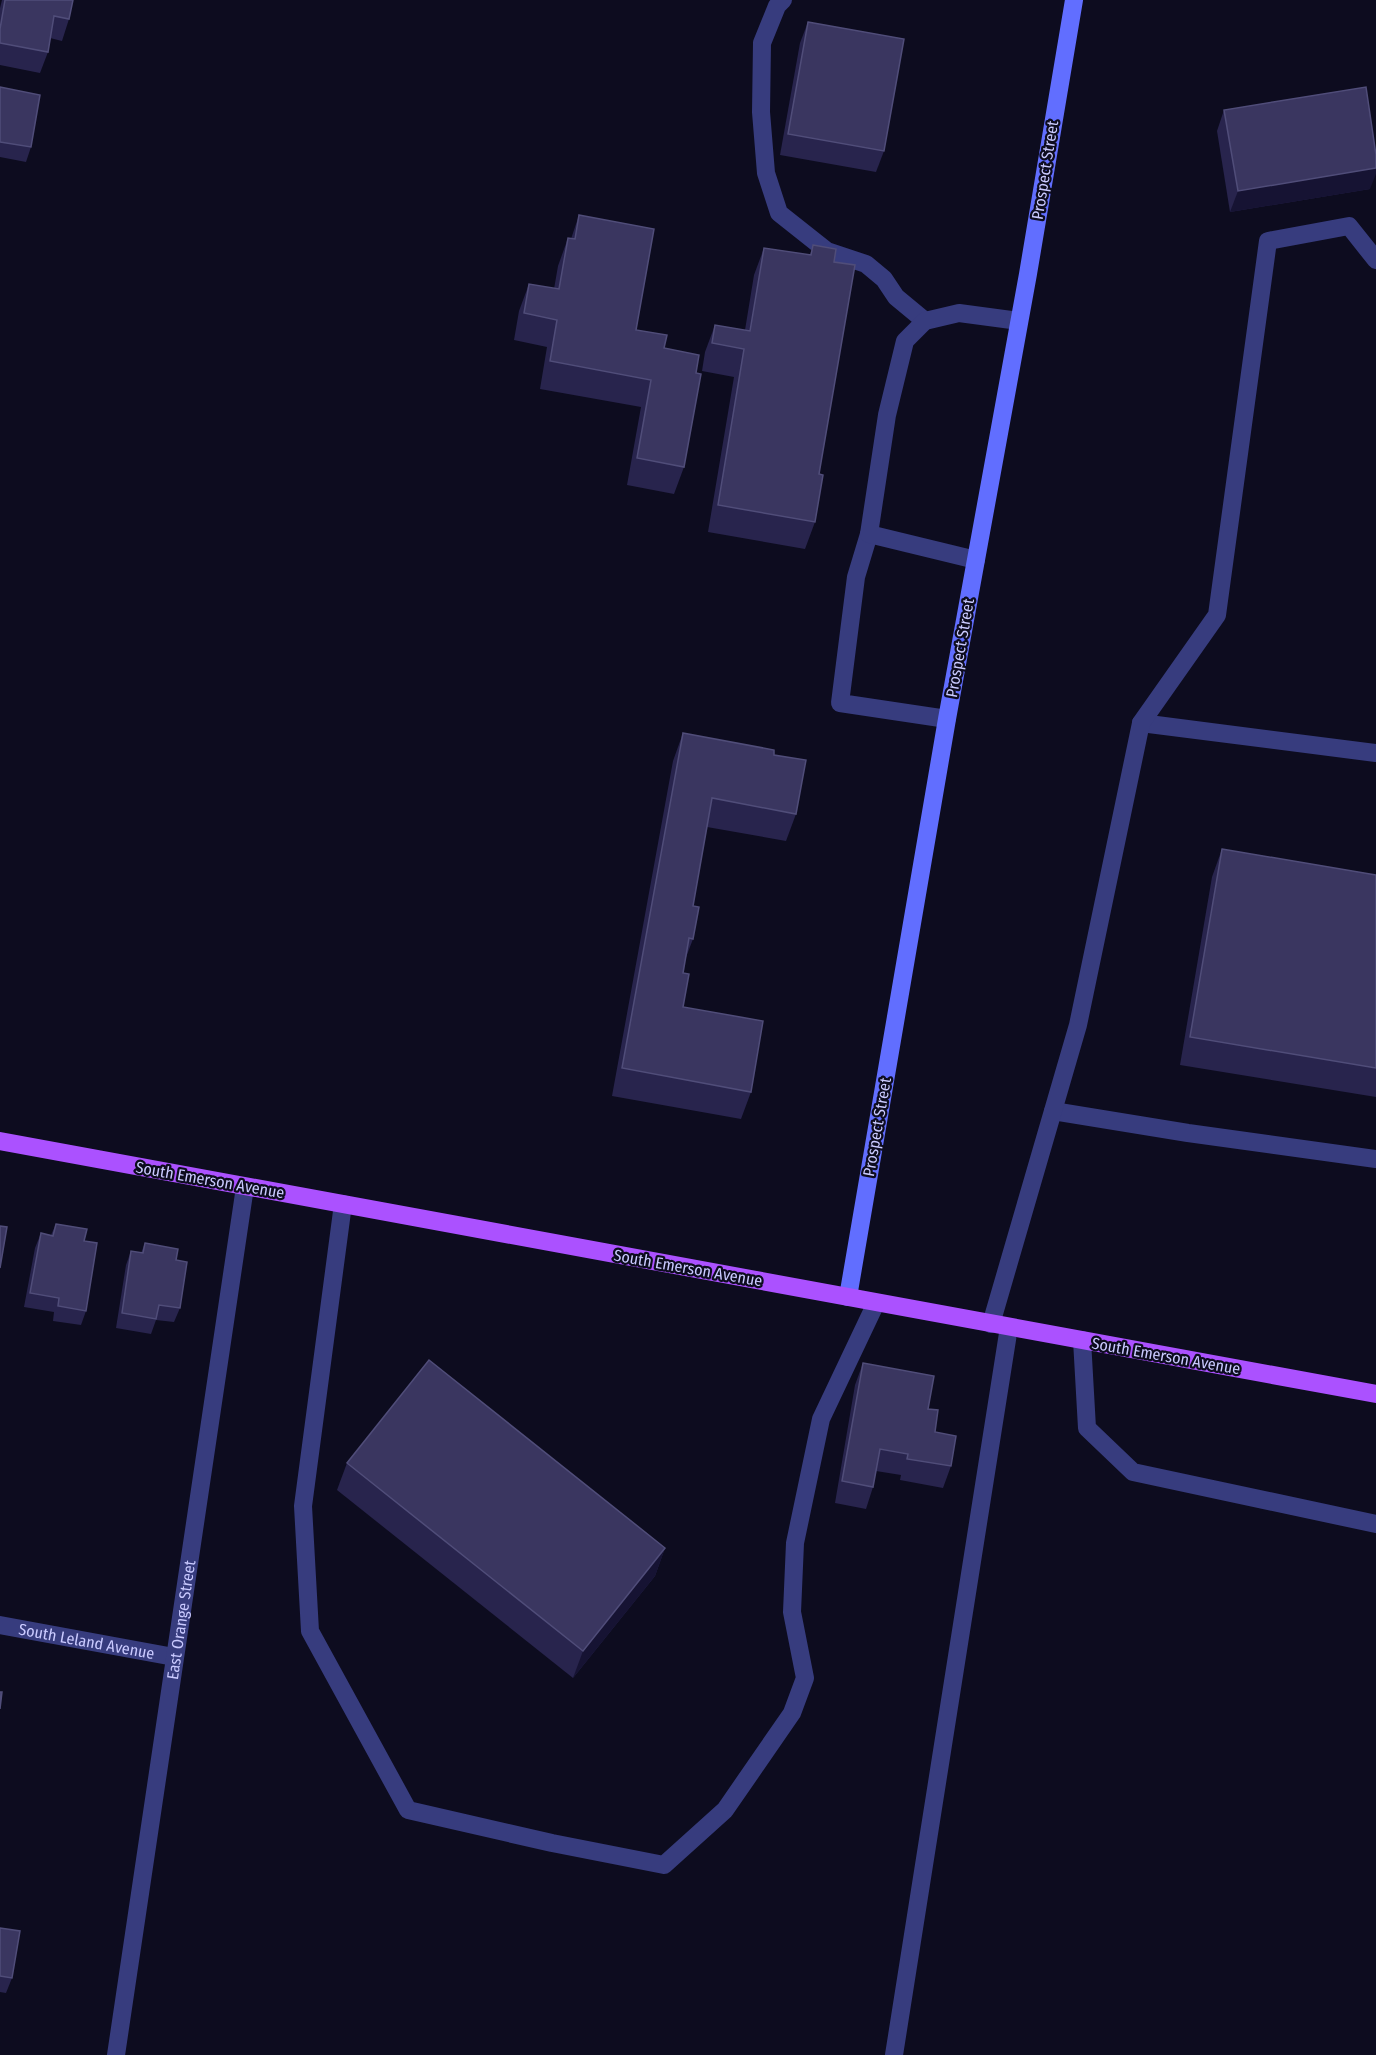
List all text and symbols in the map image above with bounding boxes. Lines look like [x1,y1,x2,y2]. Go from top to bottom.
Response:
street label: Prospect Street [1028,118,1062,221]
street label: Prospect Street [942,596,978,699]
street label: Prospect Street [859,1075,895,1178]
street label: South Emerson Avenue [134,1158,286,1202]
street label: South Emerson Avenue [612,1246,764,1290]
street label: South Emerson Avenue [1090,1334,1242,1378]
street label: East Orange Street [162,1558,199,1681]
street label: South Leland Avenue [17,1619,156,1663]

